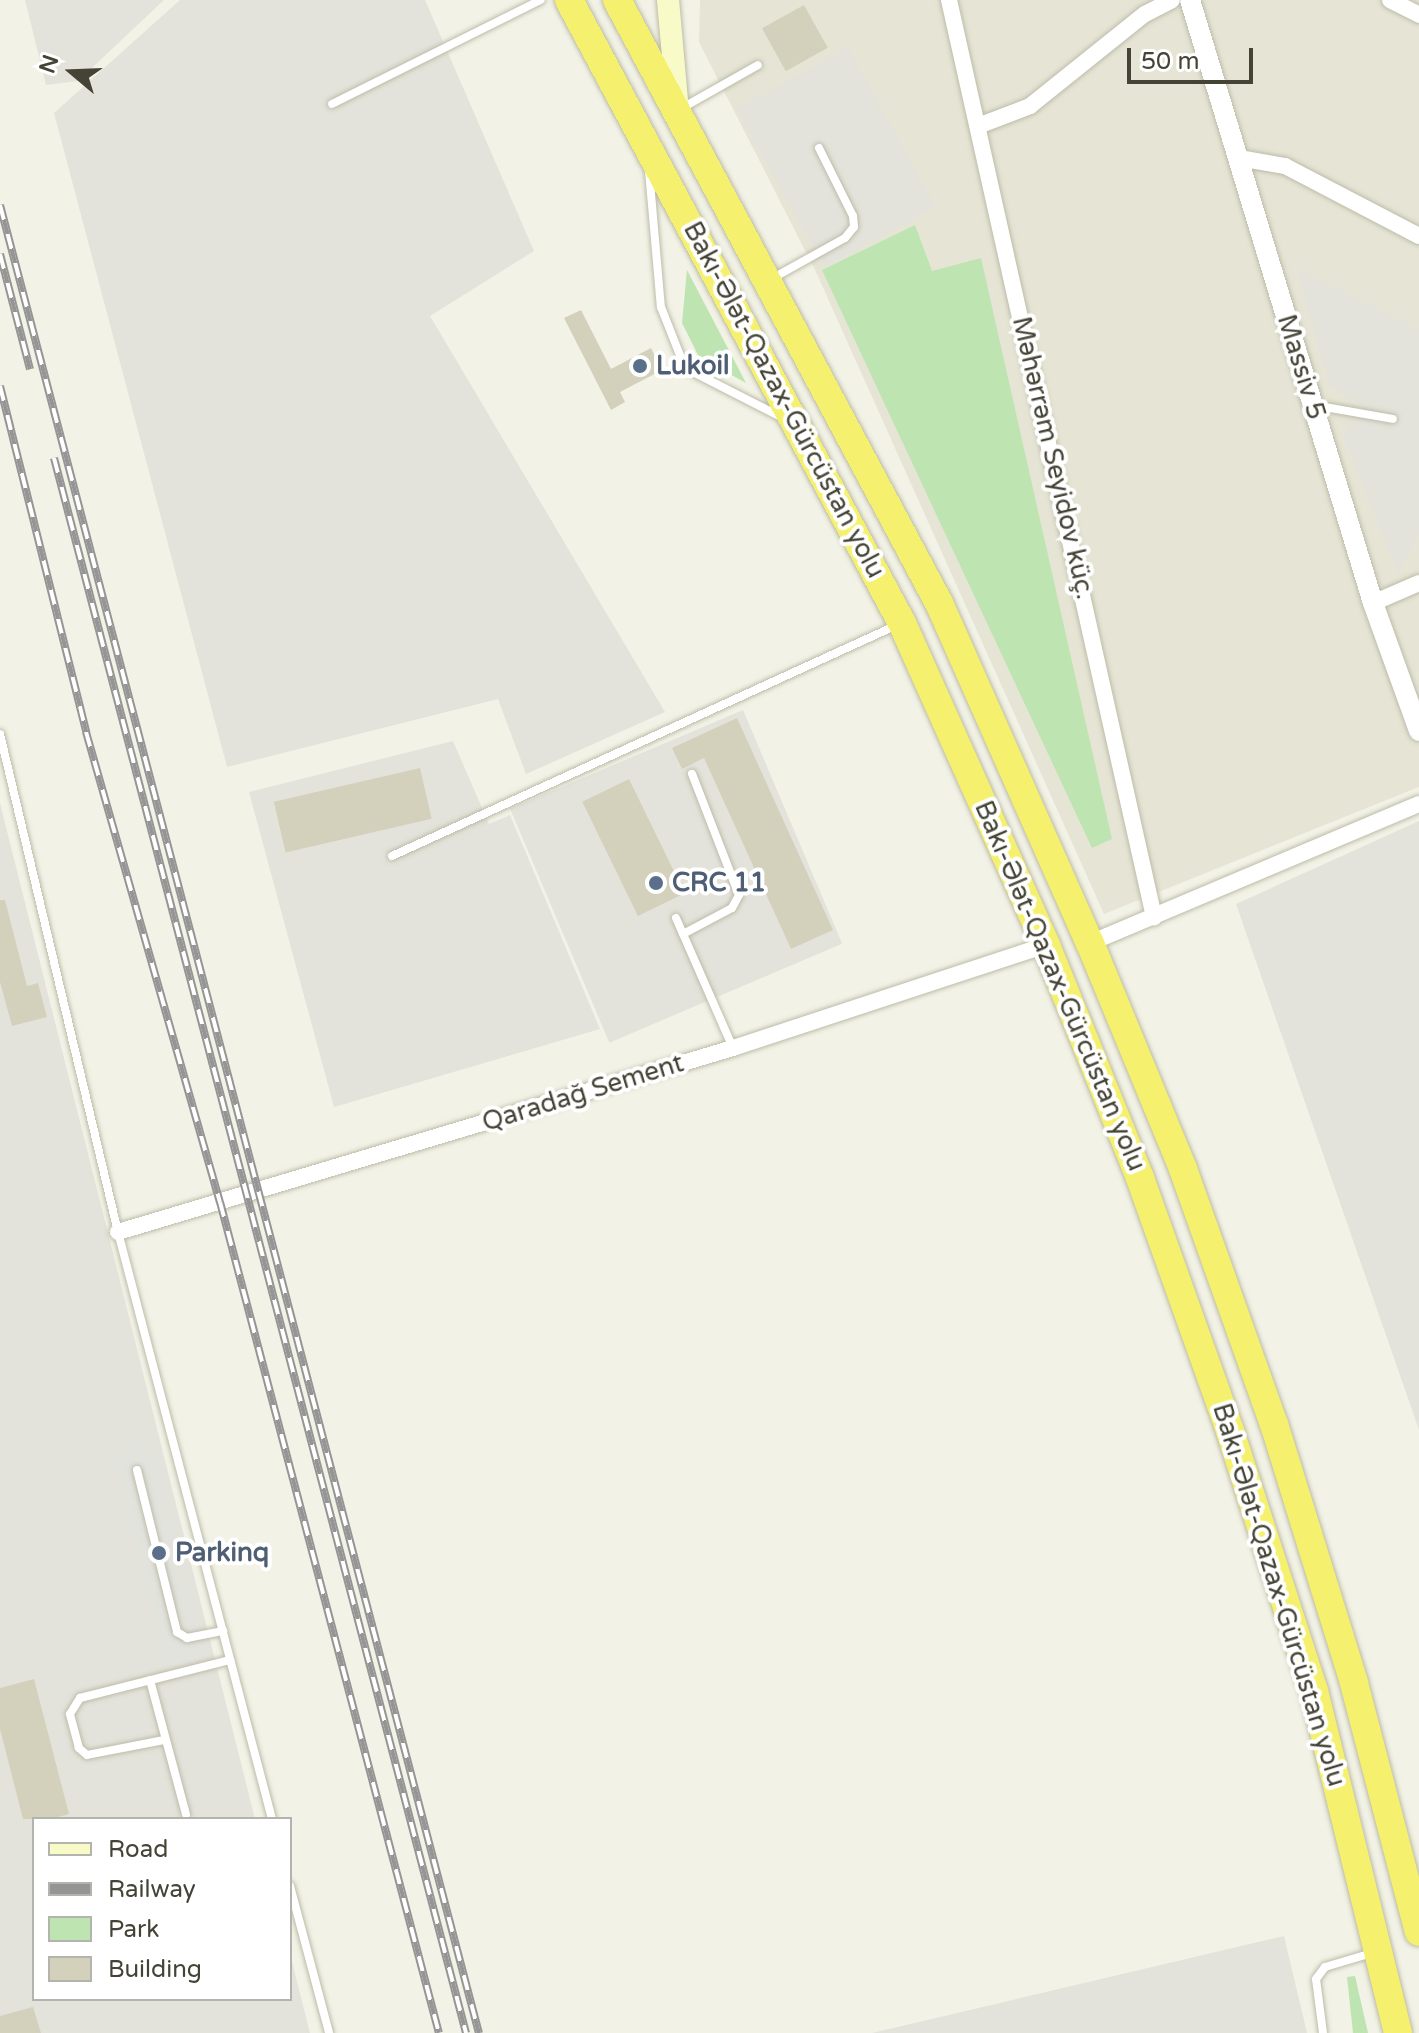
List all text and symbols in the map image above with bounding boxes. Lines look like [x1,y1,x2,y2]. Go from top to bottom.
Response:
north arrow [32,32,112,112]
scale bar [1131,32,1257,82]
text: 50 m [1141,47,1199,76]
text: N [34,52,64,77]
street label: Bakı-Ələt-Qazax-Gürcüstan yolu [677,216,891,584]
street label: Massiv 5 [1270,311,1332,423]
street label: Məhərrəm Seyidov küç. [1005,314,1101,602]
place label: Lukoil [656,350,730,382]
marker: Lukoil [631,357,649,375]
street label: Bakı-Ələt-Qazax-Gürcüstan yolu [968,796,1152,1176]
place label: CRC 11 [672,867,766,899]
marker: CRC 11 [647,874,665,892]
street label: Qaradağ Sement [479,1048,687,1138]
street label: Bakı-Ələt-Qazax-Gürcüstan yolu [1206,1400,1352,1790]
place label: Parkinq [175,1537,269,1569]
marker: Parkinq [150,1544,168,1562]
legend [32,1817,292,2001]
text: Road [108,1835,168,1864]
text: Railway [108,1875,196,1904]
text: Park [108,1915,159,1944]
text: Building [108,1955,202,1984]

